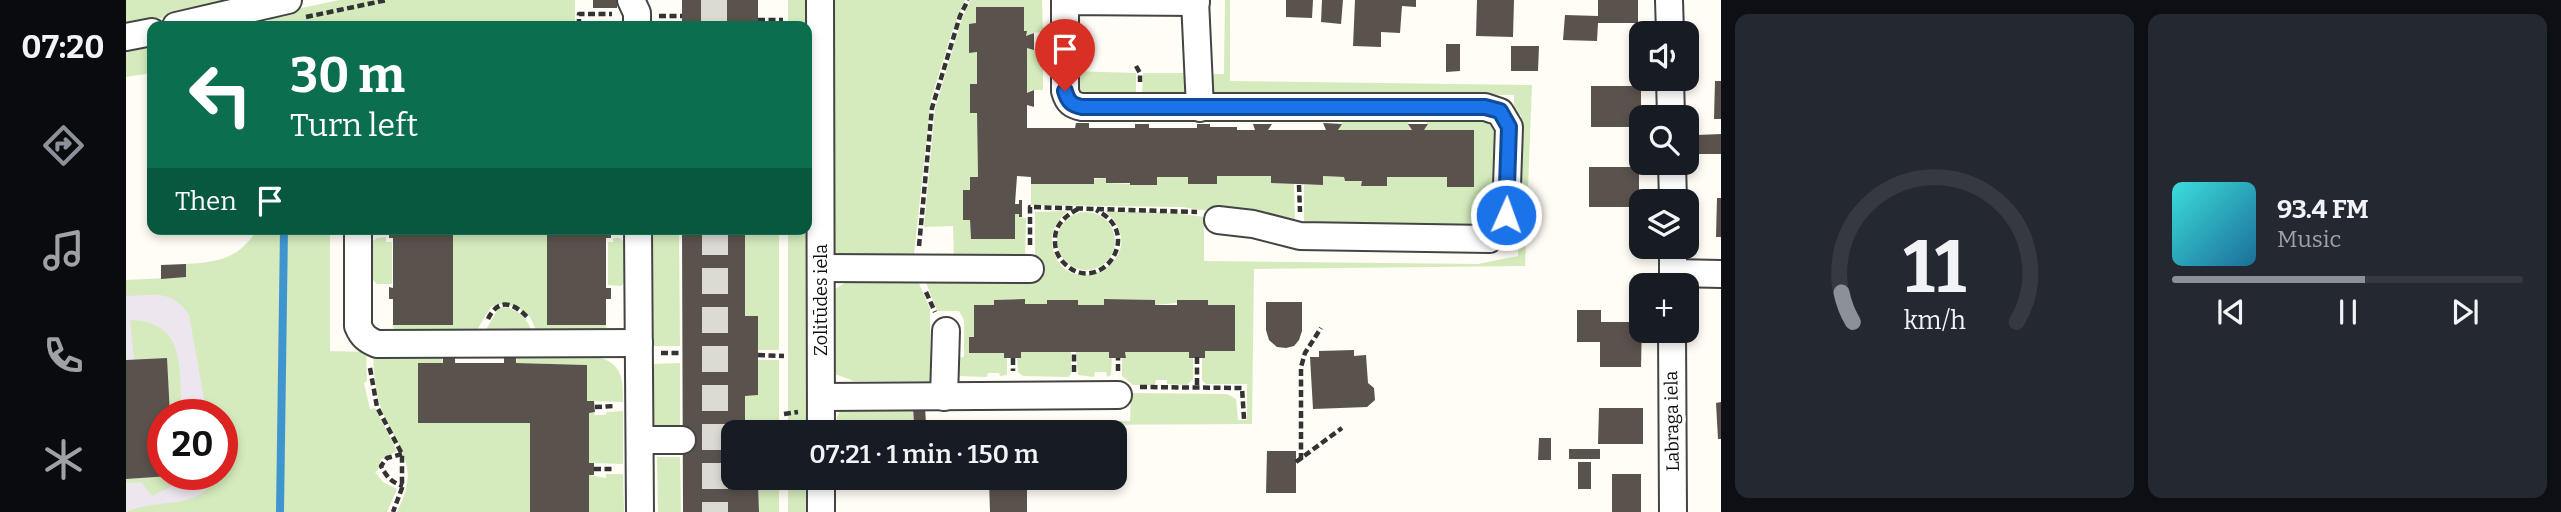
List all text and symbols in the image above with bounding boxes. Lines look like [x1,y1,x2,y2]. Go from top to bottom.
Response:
pin [1035,19,1095,91]
map controls [1629,21,1699,343]
button: sound [1629,21,1699,91]
text: 07:20 [21,28,105,66]
icon: arrive [1046,30,1084,68]
text: 30 m [290,46,405,105]
icon: left [175,49,266,140]
button: search [1629,105,1699,175]
text: Turn left [290,106,418,144]
icon: directions [39,121,88,170]
position arrow [1469,178,1543,252]
icon: arrive [251,182,289,220]
text: Then [175,186,237,217]
button: layers [1629,189,1699,259]
text: 93.4 FM [2277,194,2369,225]
text: 11 [1903,224,1966,311]
text: Music [2277,225,2341,253]
icon: music [39,226,88,275]
street label: Zolitūdes iela [810,244,832,356]
button: + [1629,273,1699,343]
icon: previous [2212,293,2250,331]
icon: pause [2329,293,2367,331]
icon: next [2446,293,2484,331]
text: km/h [1904,306,1966,336]
icon: phone [39,331,88,380]
street label: Labraga iela [1660,370,1684,471]
speed limit sign: 20 [147,399,238,490]
icon: climate [39,435,88,484]
text: 07:21 · 1 min · 150 m [809,439,1039,470]

